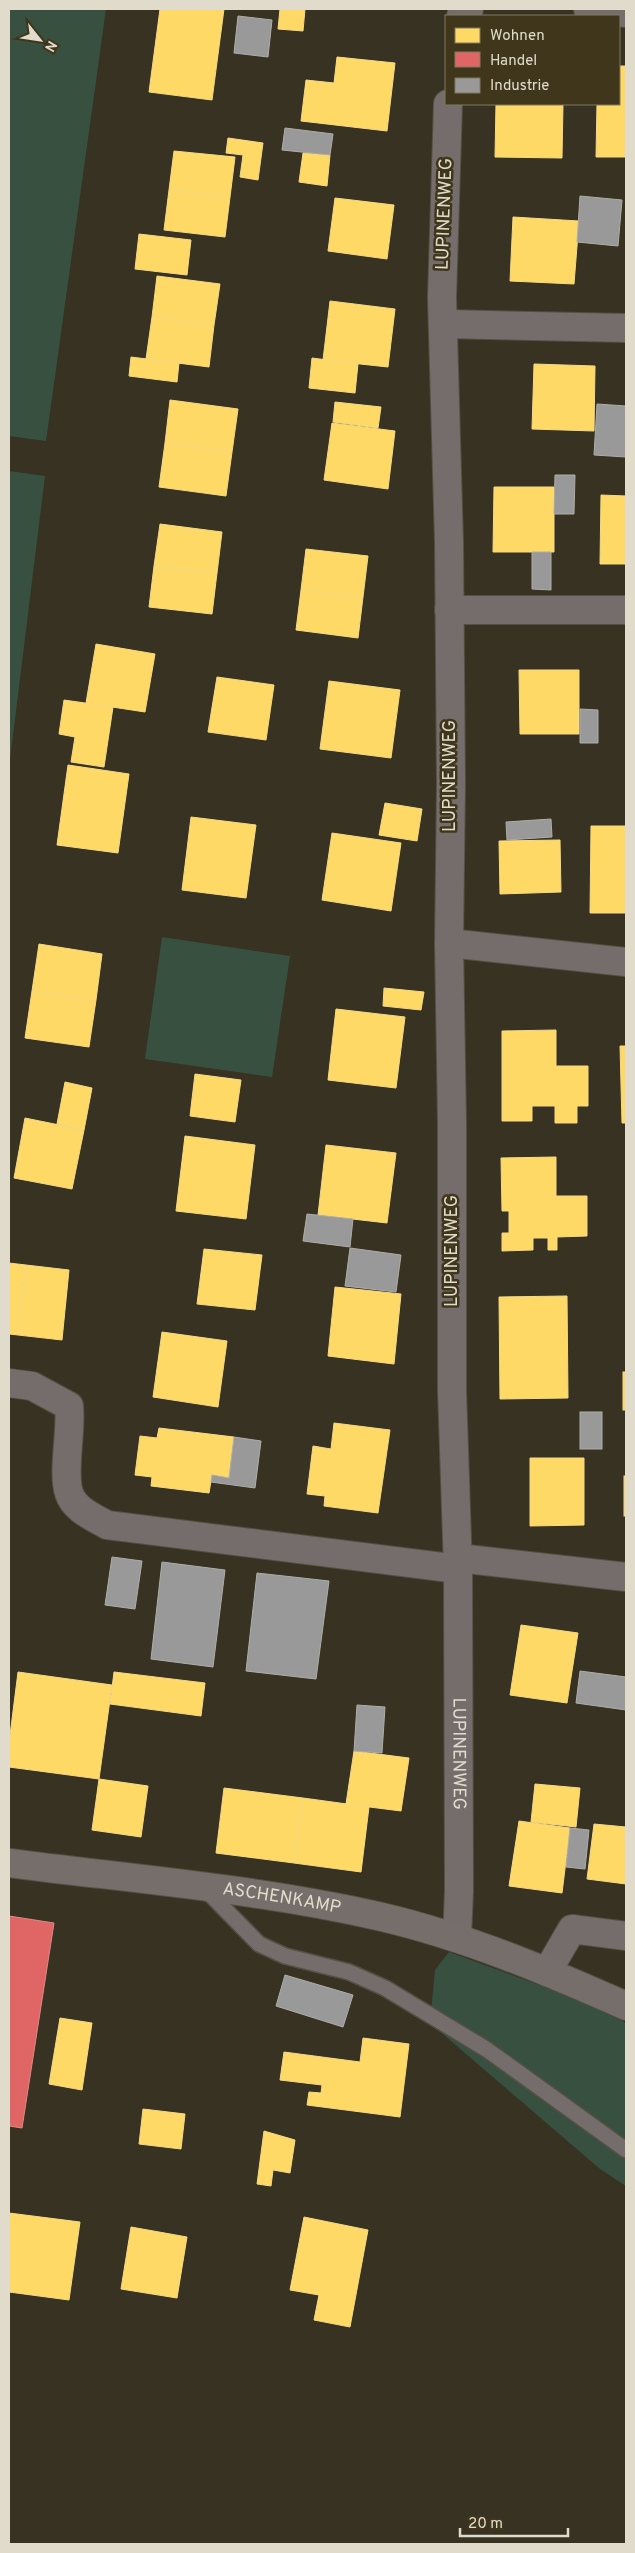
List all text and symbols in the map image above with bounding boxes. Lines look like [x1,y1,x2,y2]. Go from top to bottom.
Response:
north arrow [15,15,65,65]
legend [445,15,620,105]
text: Wohnen [490,27,545,46]
text: N [40,37,60,54]
text: Handel [490,52,537,71]
text: Industrie [490,77,549,96]
street label: LUPINENWEG [432,158,458,270]
street label: LUPINENWEG [439,720,462,832]
street label: LUPINENWEG [441,1195,464,1307]
street label: LUPINENWEG [447,1698,470,1810]
street label: ASCHENKAMP [221,1878,343,1919]
scale bar [460,2506,568,2538]
text: 20 m [468,2515,503,2534]

